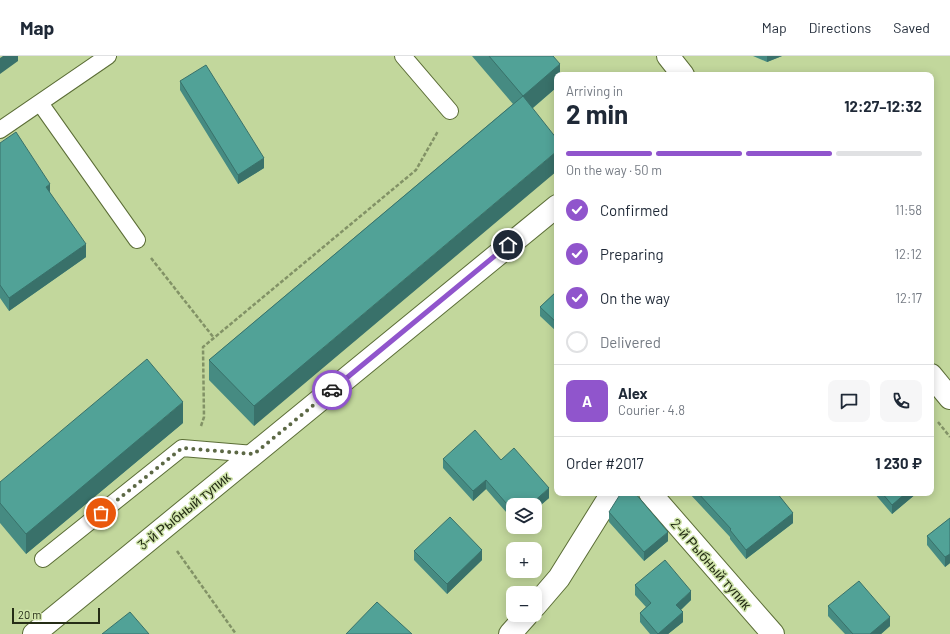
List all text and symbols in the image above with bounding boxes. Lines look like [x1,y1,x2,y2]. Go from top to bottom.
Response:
text: Map [20,16,54,39]
text: Map [762,19,787,36]
text: Directions [809,19,871,36]
text: Saved [893,19,930,36]
text: Arriving in [566,83,623,99]
text: 12:27–12:32 [844,97,922,115]
text: 2 min [566,98,628,129]
text: On the way · 50 m [566,162,662,178]
icon: check [566,199,588,221]
text: Confirmed [600,201,668,219]
text: 11:58 [895,202,922,218]
pin [491,228,525,262]
icon: home [497,234,519,256]
icon: check [566,243,588,265]
text: Preparing [600,245,664,263]
text: 12:12 [895,246,922,262]
icon: check [566,287,588,309]
text: On the way [600,289,670,307]
text: 12:17 [895,290,922,306]
text: Delivered [600,333,661,351]
courier [312,370,352,410]
icon: car [321,379,343,401]
button: chat [828,380,870,422]
button: phone [880,380,922,422]
text: Alex [618,384,648,402]
text: A [582,392,592,410]
text: Courier · 4.8 [618,402,685,418]
text: Order #2017 [566,454,644,472]
text: 1 230 ₽ [875,454,922,472]
street label: 3-й Рыбный тупик [134,467,234,553]
pin [84,496,118,530]
map controls [506,498,542,622]
button: layers [506,498,542,534]
icon: bag [90,502,112,524]
street label: 2-й Рыбный тупик [667,515,756,613]
button: + [506,542,542,578]
button: − [506,586,542,622]
scale bar [12,606,100,625]
text: 20 m [18,608,41,621]

